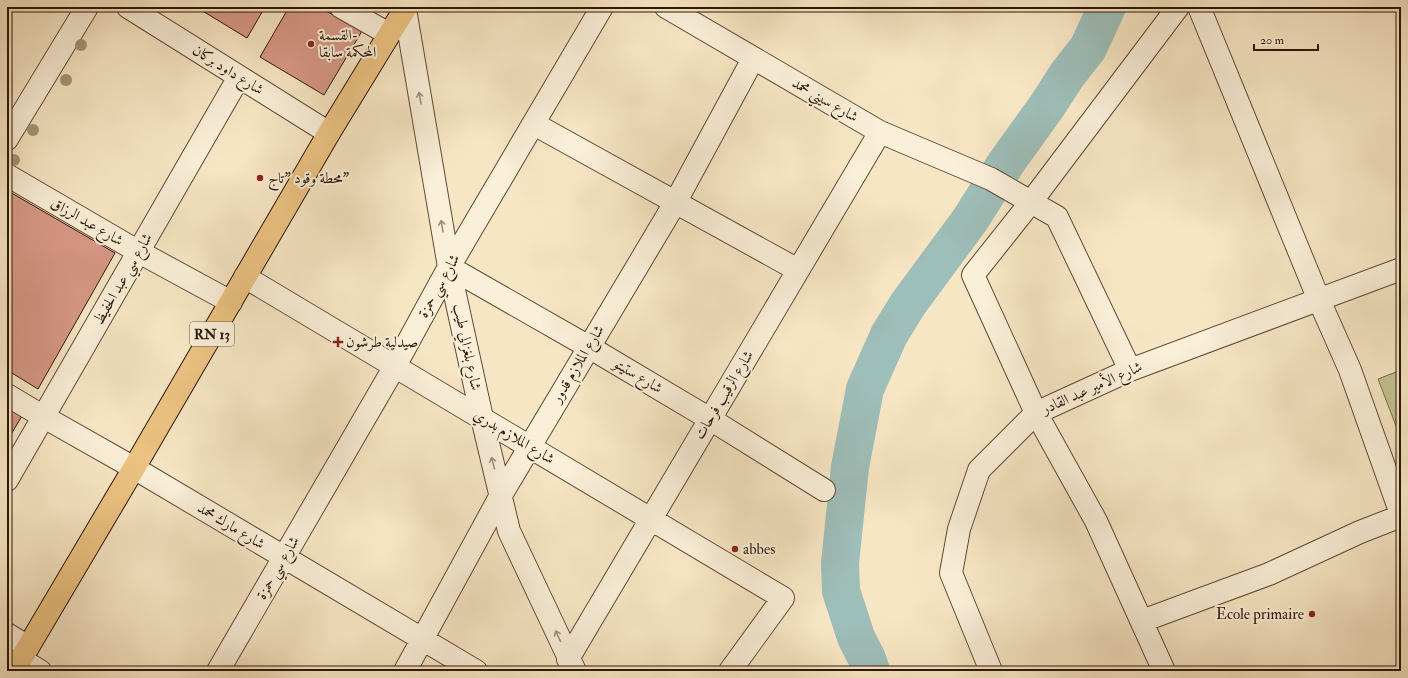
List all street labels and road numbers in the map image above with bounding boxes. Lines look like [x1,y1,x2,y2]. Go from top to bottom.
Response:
street label: شارع داود بركان [187,41,267,102]
street label: شارع سيني محمد [786,73,862,130]
street label: شارع عبد الرزاق [46,194,127,253]
street label: شارع سي عبد الحفيظ [89,230,160,330]
street label: شارع سي حمزة [414,251,468,323]
street label: شارع بلغزالي طيب [446,302,485,393]
road number: RN 13 [190,322,234,346]
street label: شارع الملازم قدور [546,322,611,410]
street label: شارع الرقيب فرحات [690,347,761,445]
street label: شارع ستيتو [607,353,666,401]
street label: شارع الأمير عبد القادر [1036,356,1146,422]
street label: شارع الملازم بدري [468,405,558,471]
street label: شارع مارك محمد [192,498,268,556]
street label: شارع سي حمزة [252,533,307,605]

